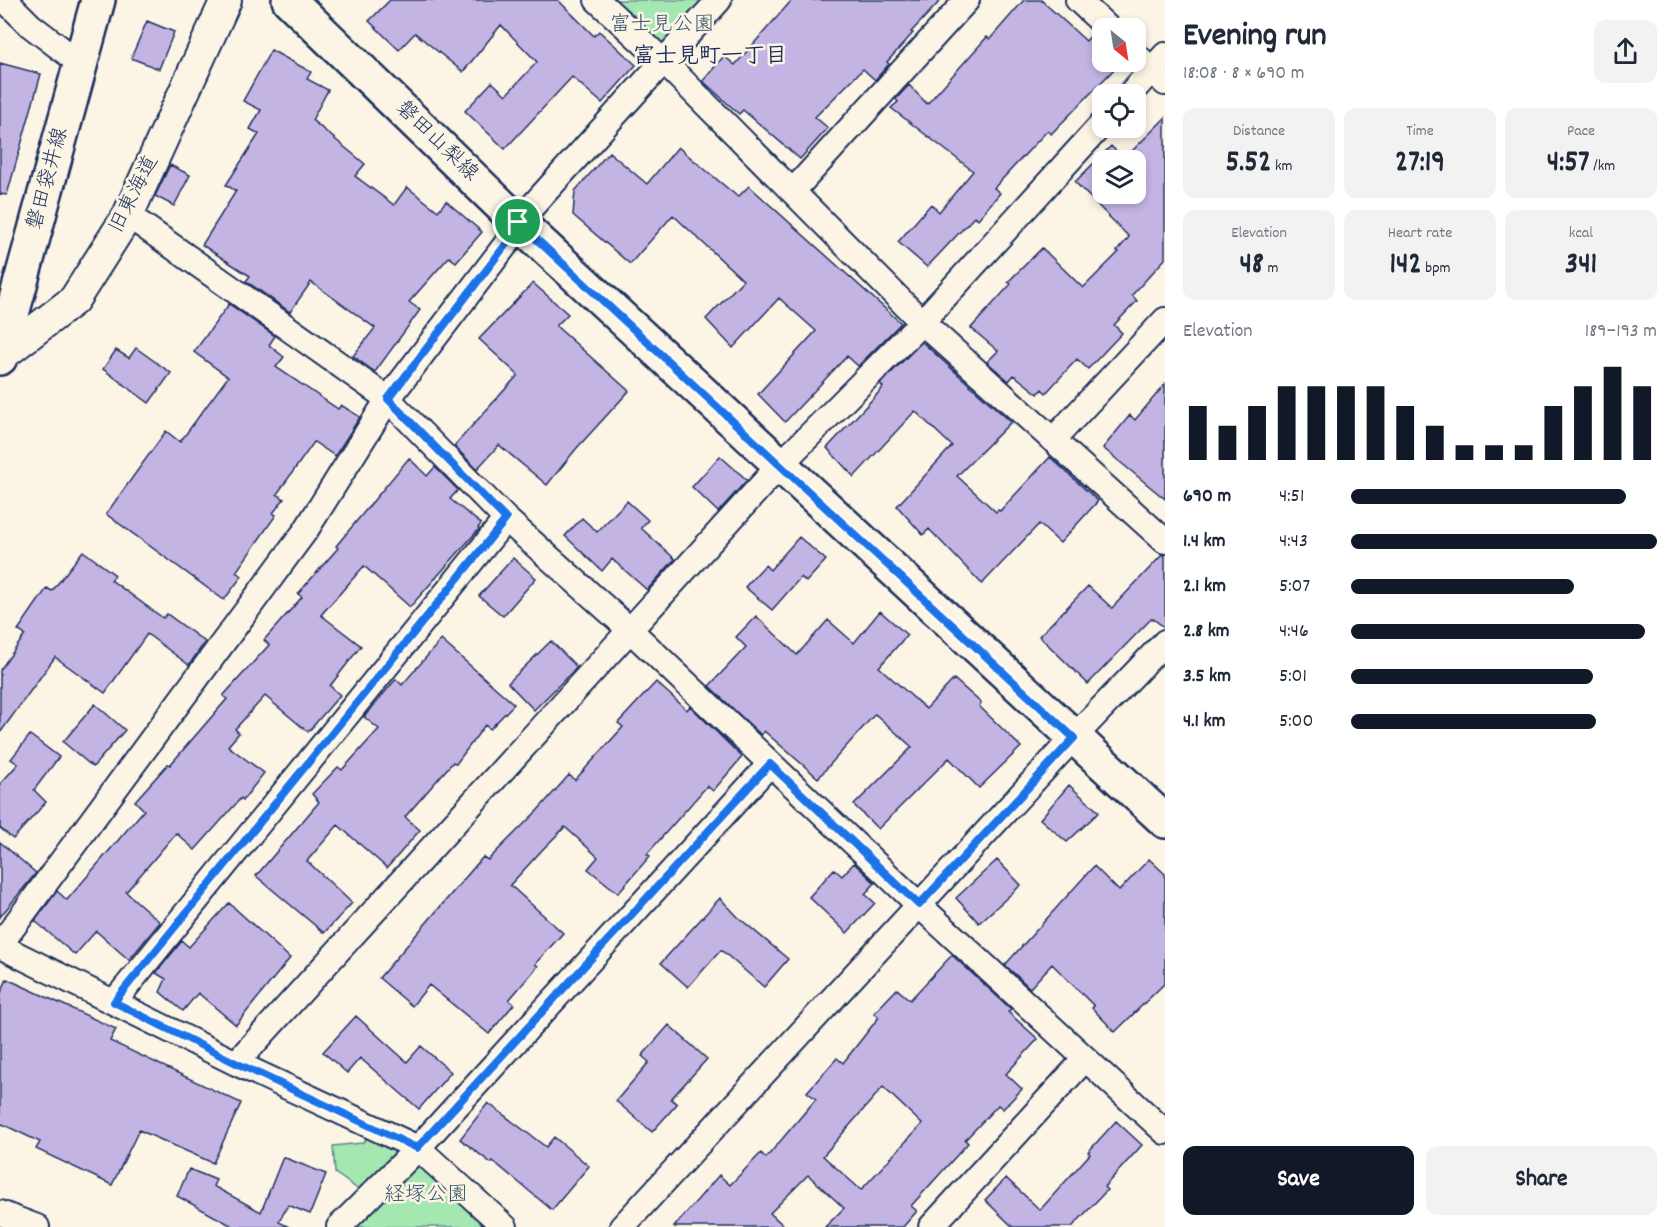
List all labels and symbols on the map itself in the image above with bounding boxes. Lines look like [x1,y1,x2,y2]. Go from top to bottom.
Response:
park label: 富士見公園 [610,11,715,41]
north arrow [1092,18,1146,72]
district label: 富士見町一丁目 [633,42,787,73]
street label: 磐田山梨線 [388,95,484,189]
street label: 磐田袋井線 [21,124,77,234]
street label: 旧東海道 [103,151,167,239]
pin [492,196,543,247]
park label: 経塚公園 [384,1181,468,1211]

